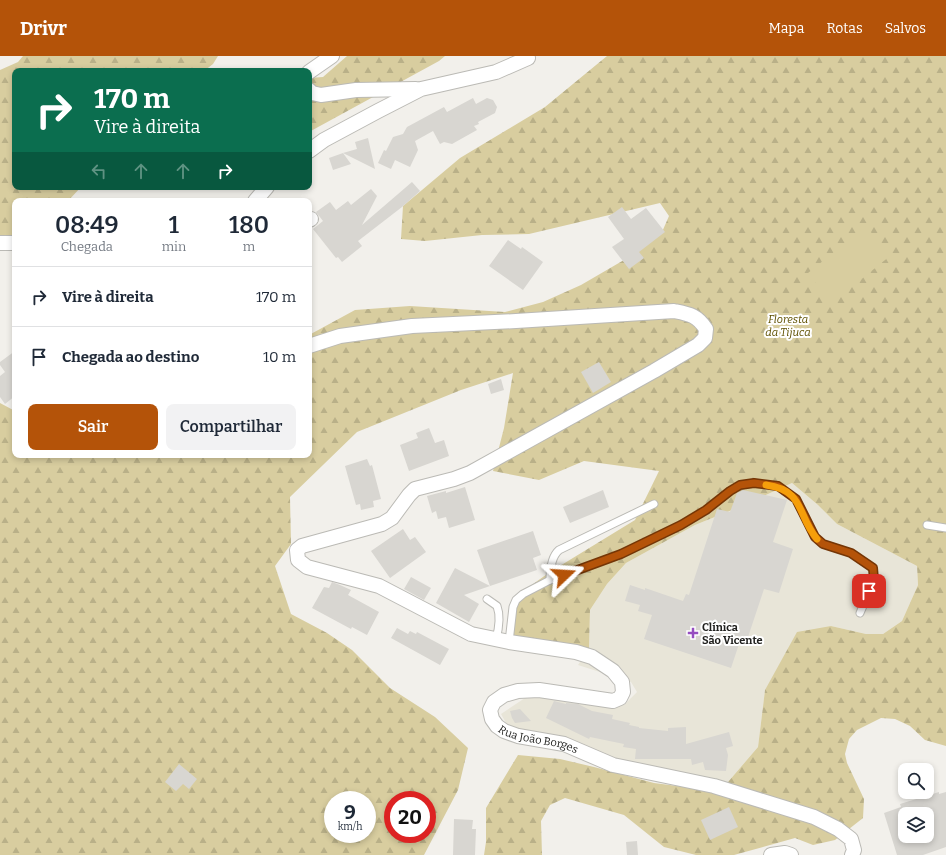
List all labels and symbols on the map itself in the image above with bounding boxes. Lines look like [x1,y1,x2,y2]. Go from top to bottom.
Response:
park label: Floresta da Tijuca [765,313,811,339]
position arrow [543,554,585,596]
pin [852,574,886,608]
place label: Clínica São Vicente [702,621,763,647]
marker: Clínica São Vicente [687,627,699,639]
street label: Rua João Borges [495,723,580,756]
speed limit sign: 20 [384,791,436,843]

